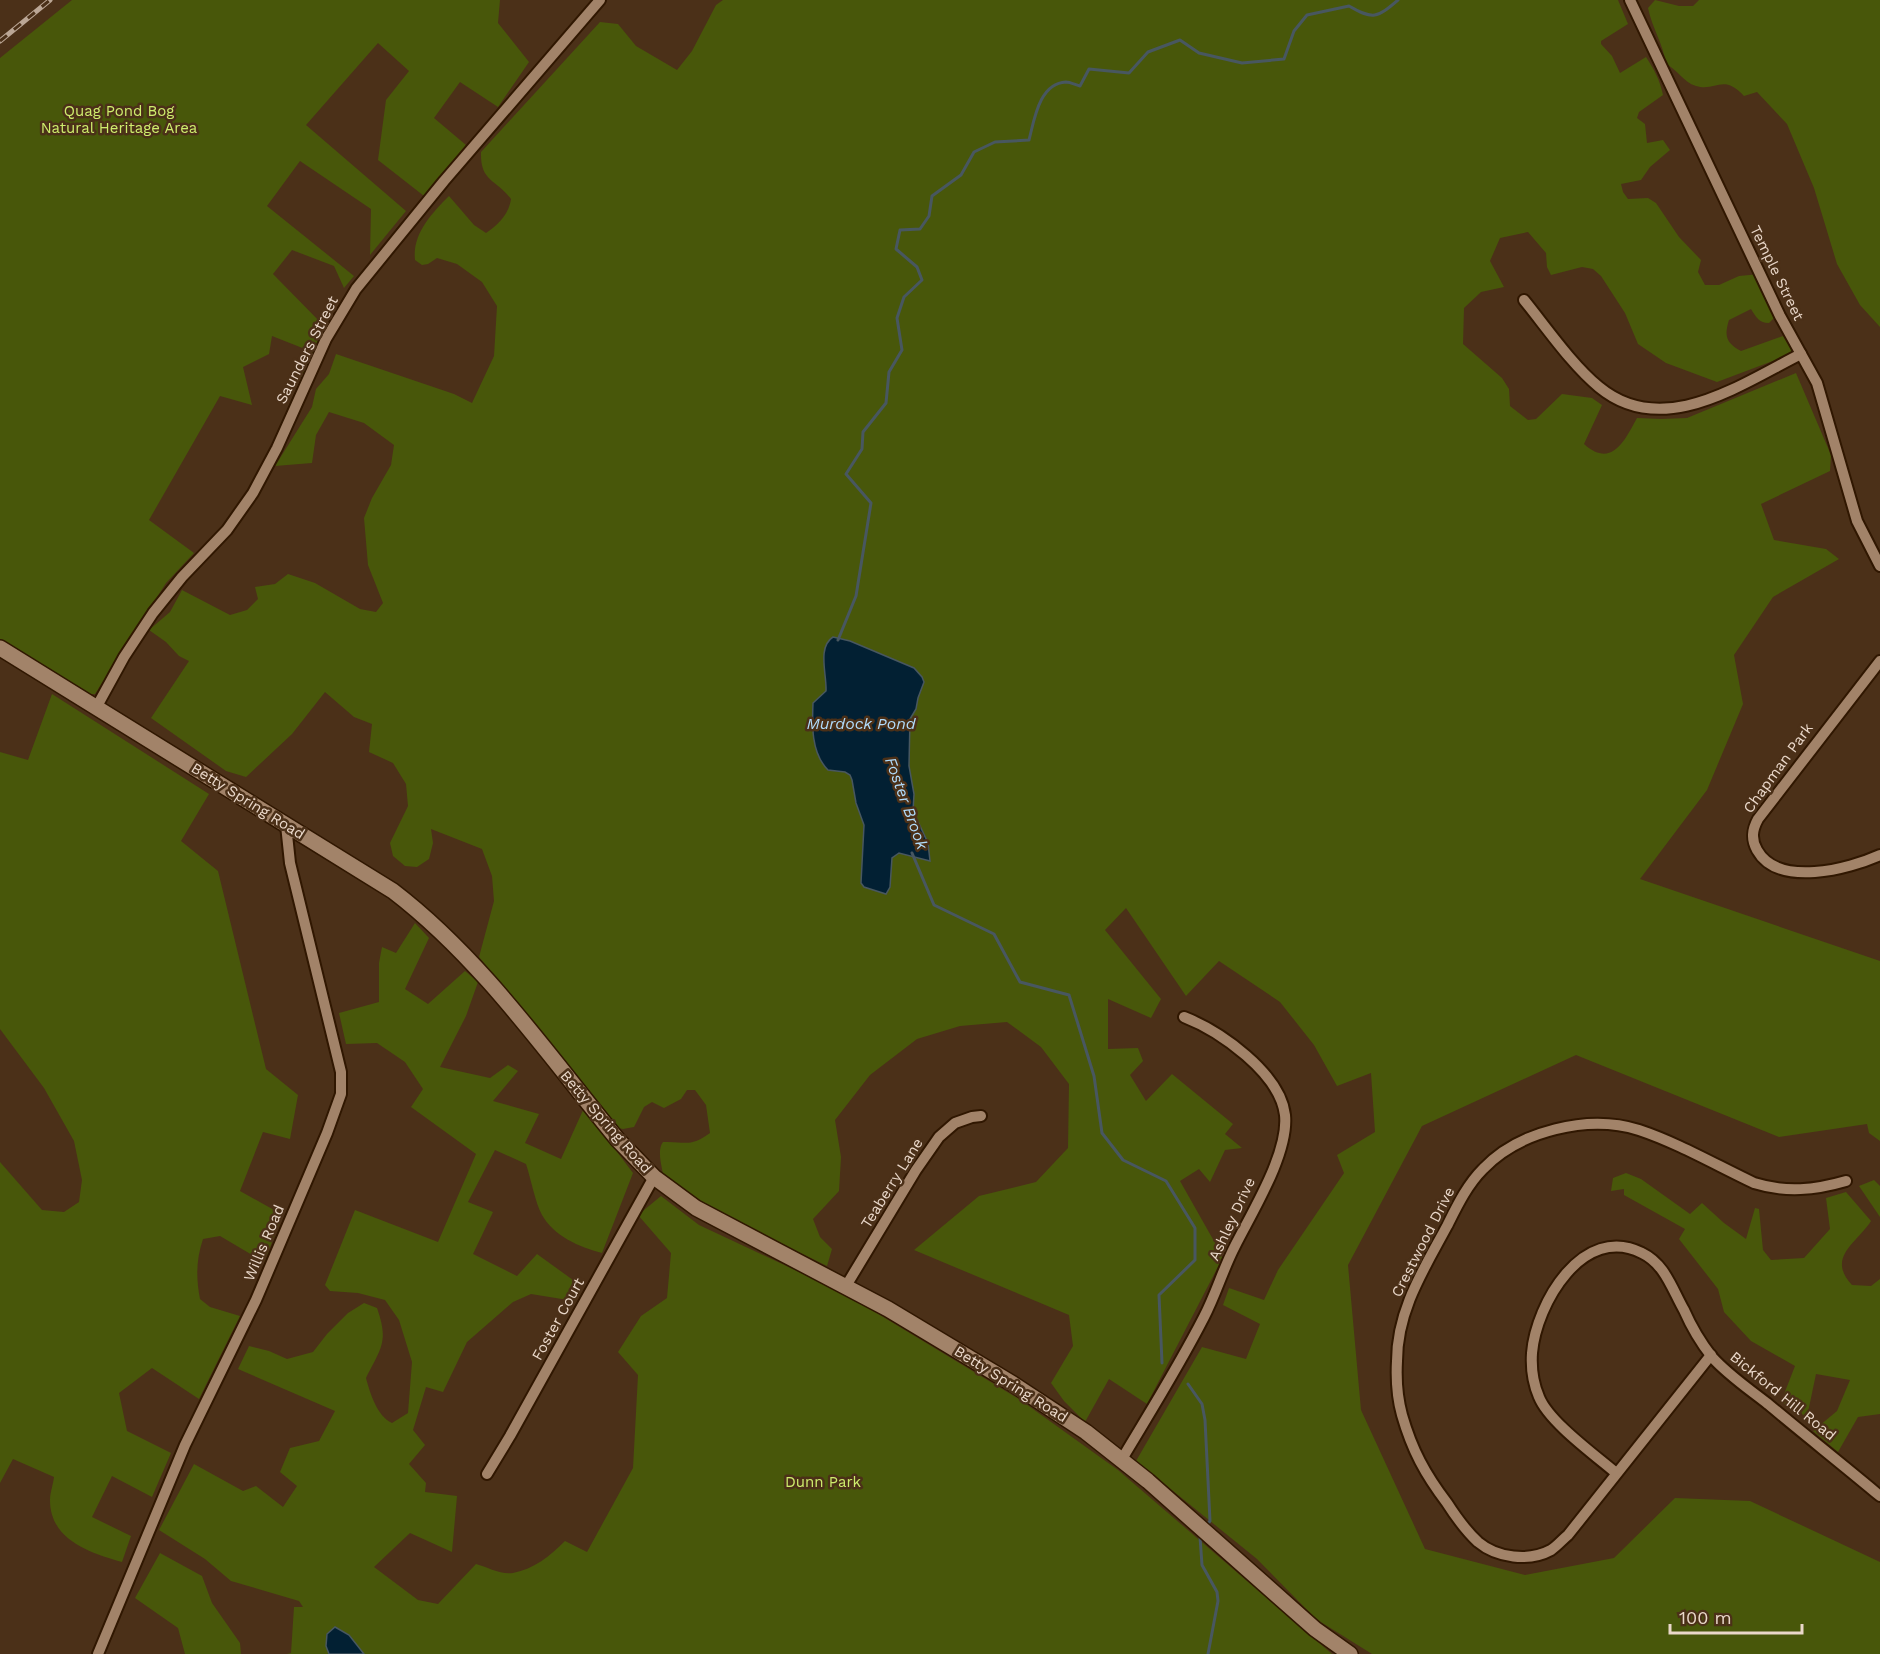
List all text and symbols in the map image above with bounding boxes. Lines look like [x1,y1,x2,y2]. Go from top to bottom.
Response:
park label: Quag Pond Bog Natural Heritage Area [41,102,198,137]
street label: Temple Street [1746,223,1808,324]
street label: Saunders Street [272,292,342,407]
water label: Murdock Pond [806,714,917,733]
street label: Chapman Park [1739,719,1817,817]
water label: Foster Brook [881,754,932,853]
street label: Betty Spring Road [188,759,308,843]
street label: Betty Spring Road [556,1067,656,1177]
street label: Teaberry Lane [857,1135,927,1231]
street label: Ashley Drive [1205,1175,1259,1263]
street label: Crestwood Drive [1387,1184,1459,1300]
street label: Willis Road [240,1202,288,1284]
street label: Foster Court [528,1274,588,1363]
street label: Betty Spring Road [951,1342,1071,1426]
street label: Bickford Hill Road [1726,1348,1840,1444]
park label: Dunn Park [785,1473,861,1491]
scale bar [1670,1597,1802,1635]
text: 100 m [1679,1607,1732,1628]

